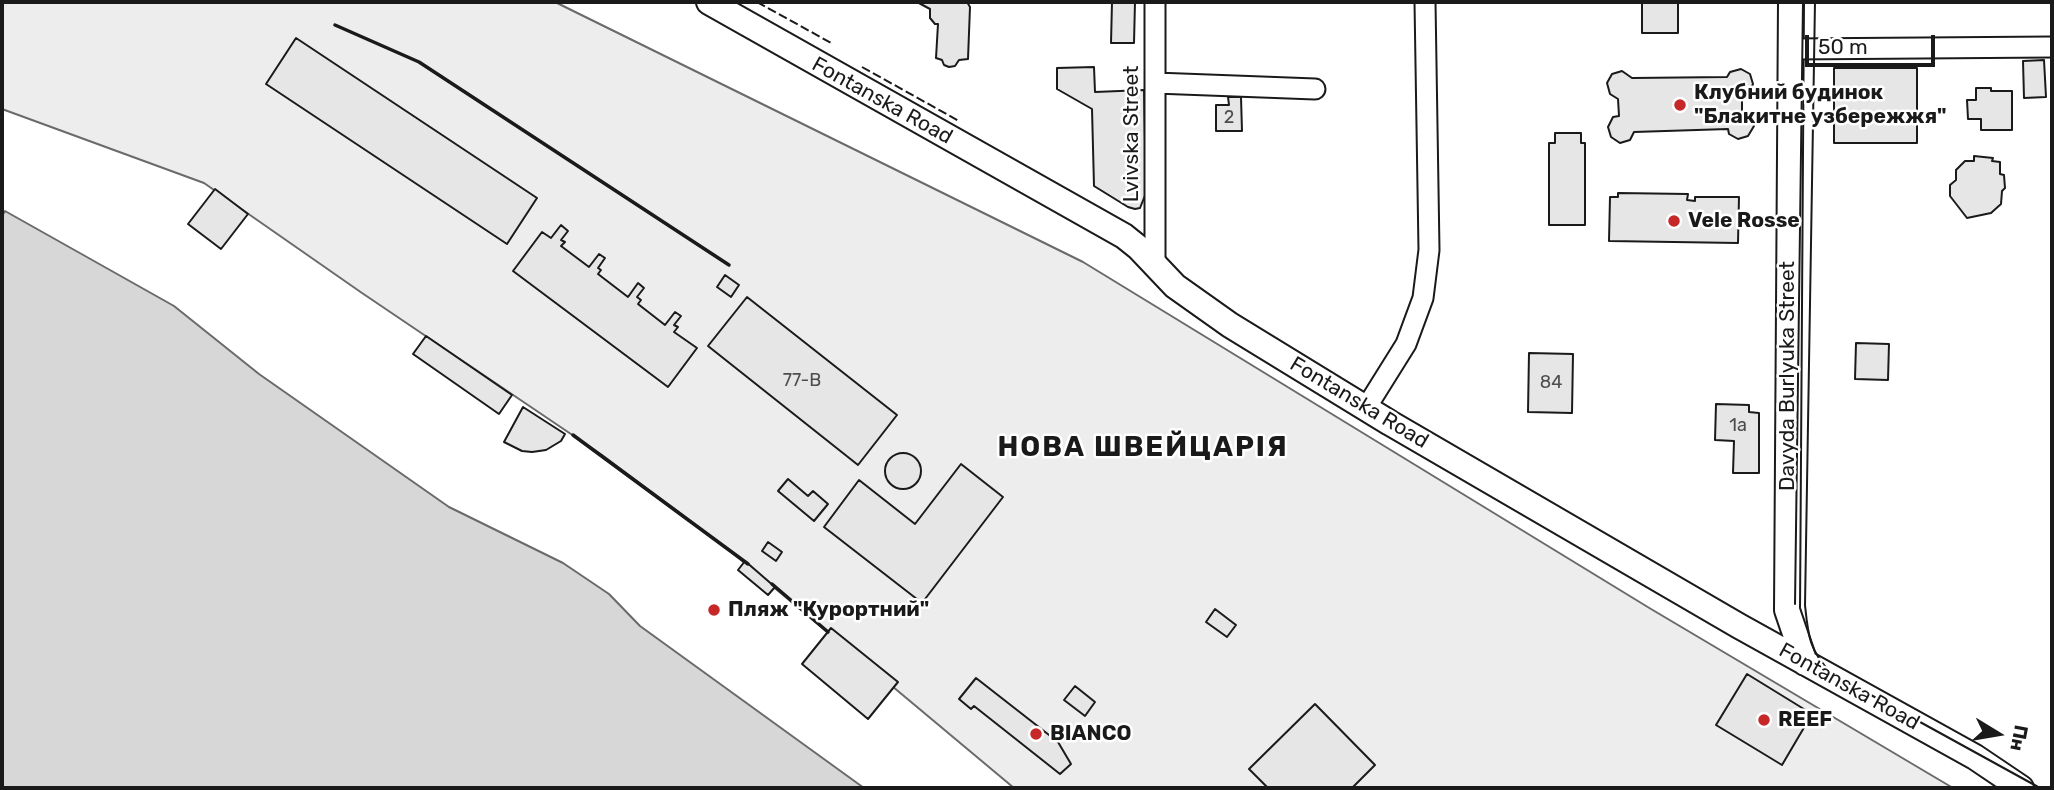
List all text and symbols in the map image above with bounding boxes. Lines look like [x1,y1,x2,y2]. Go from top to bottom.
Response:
scale bar [1809,21,1938,65]
text: 50 m [1818,34,1868,59]
street label: Fontanska Road [807,52,957,150]
street label: Lvivska Street [1119,66,1145,202]
place label: Клубний будинок "Блакитне узбережжя" [1694,80,1947,130]
marker: Клубний будинок "Блакитне узбережжя" [1672,97,1688,113]
house number: 2 [1224,107,1234,129]
place label: Vele Rosse [1688,208,1800,234]
marker: Vele Rosse [1666,213,1682,229]
street label: Davyda Burlyuka Street [1775,261,1801,491]
street label: Fontanska Road [1285,352,1433,454]
house number: 77-В [783,370,821,392]
house number: 84 [1540,372,1562,394]
house number: 1а [1729,415,1747,437]
district label: НОВА ШВЕЙЦАРІЯ [999,431,1287,465]
place label: Пляж "Курортний" [728,597,929,623]
marker: Пляж "Курортний" [706,602,722,618]
street label: Fontanska Road [1774,638,1924,736]
north arrow [1963,699,2033,769]
place label: REEF [1778,707,1832,733]
marker: REEF [1756,712,1772,728]
place label: BIANCO [1050,721,1131,747]
text: Пн [2005,723,2033,753]
marker: BIANCO [1028,726,1044,742]

